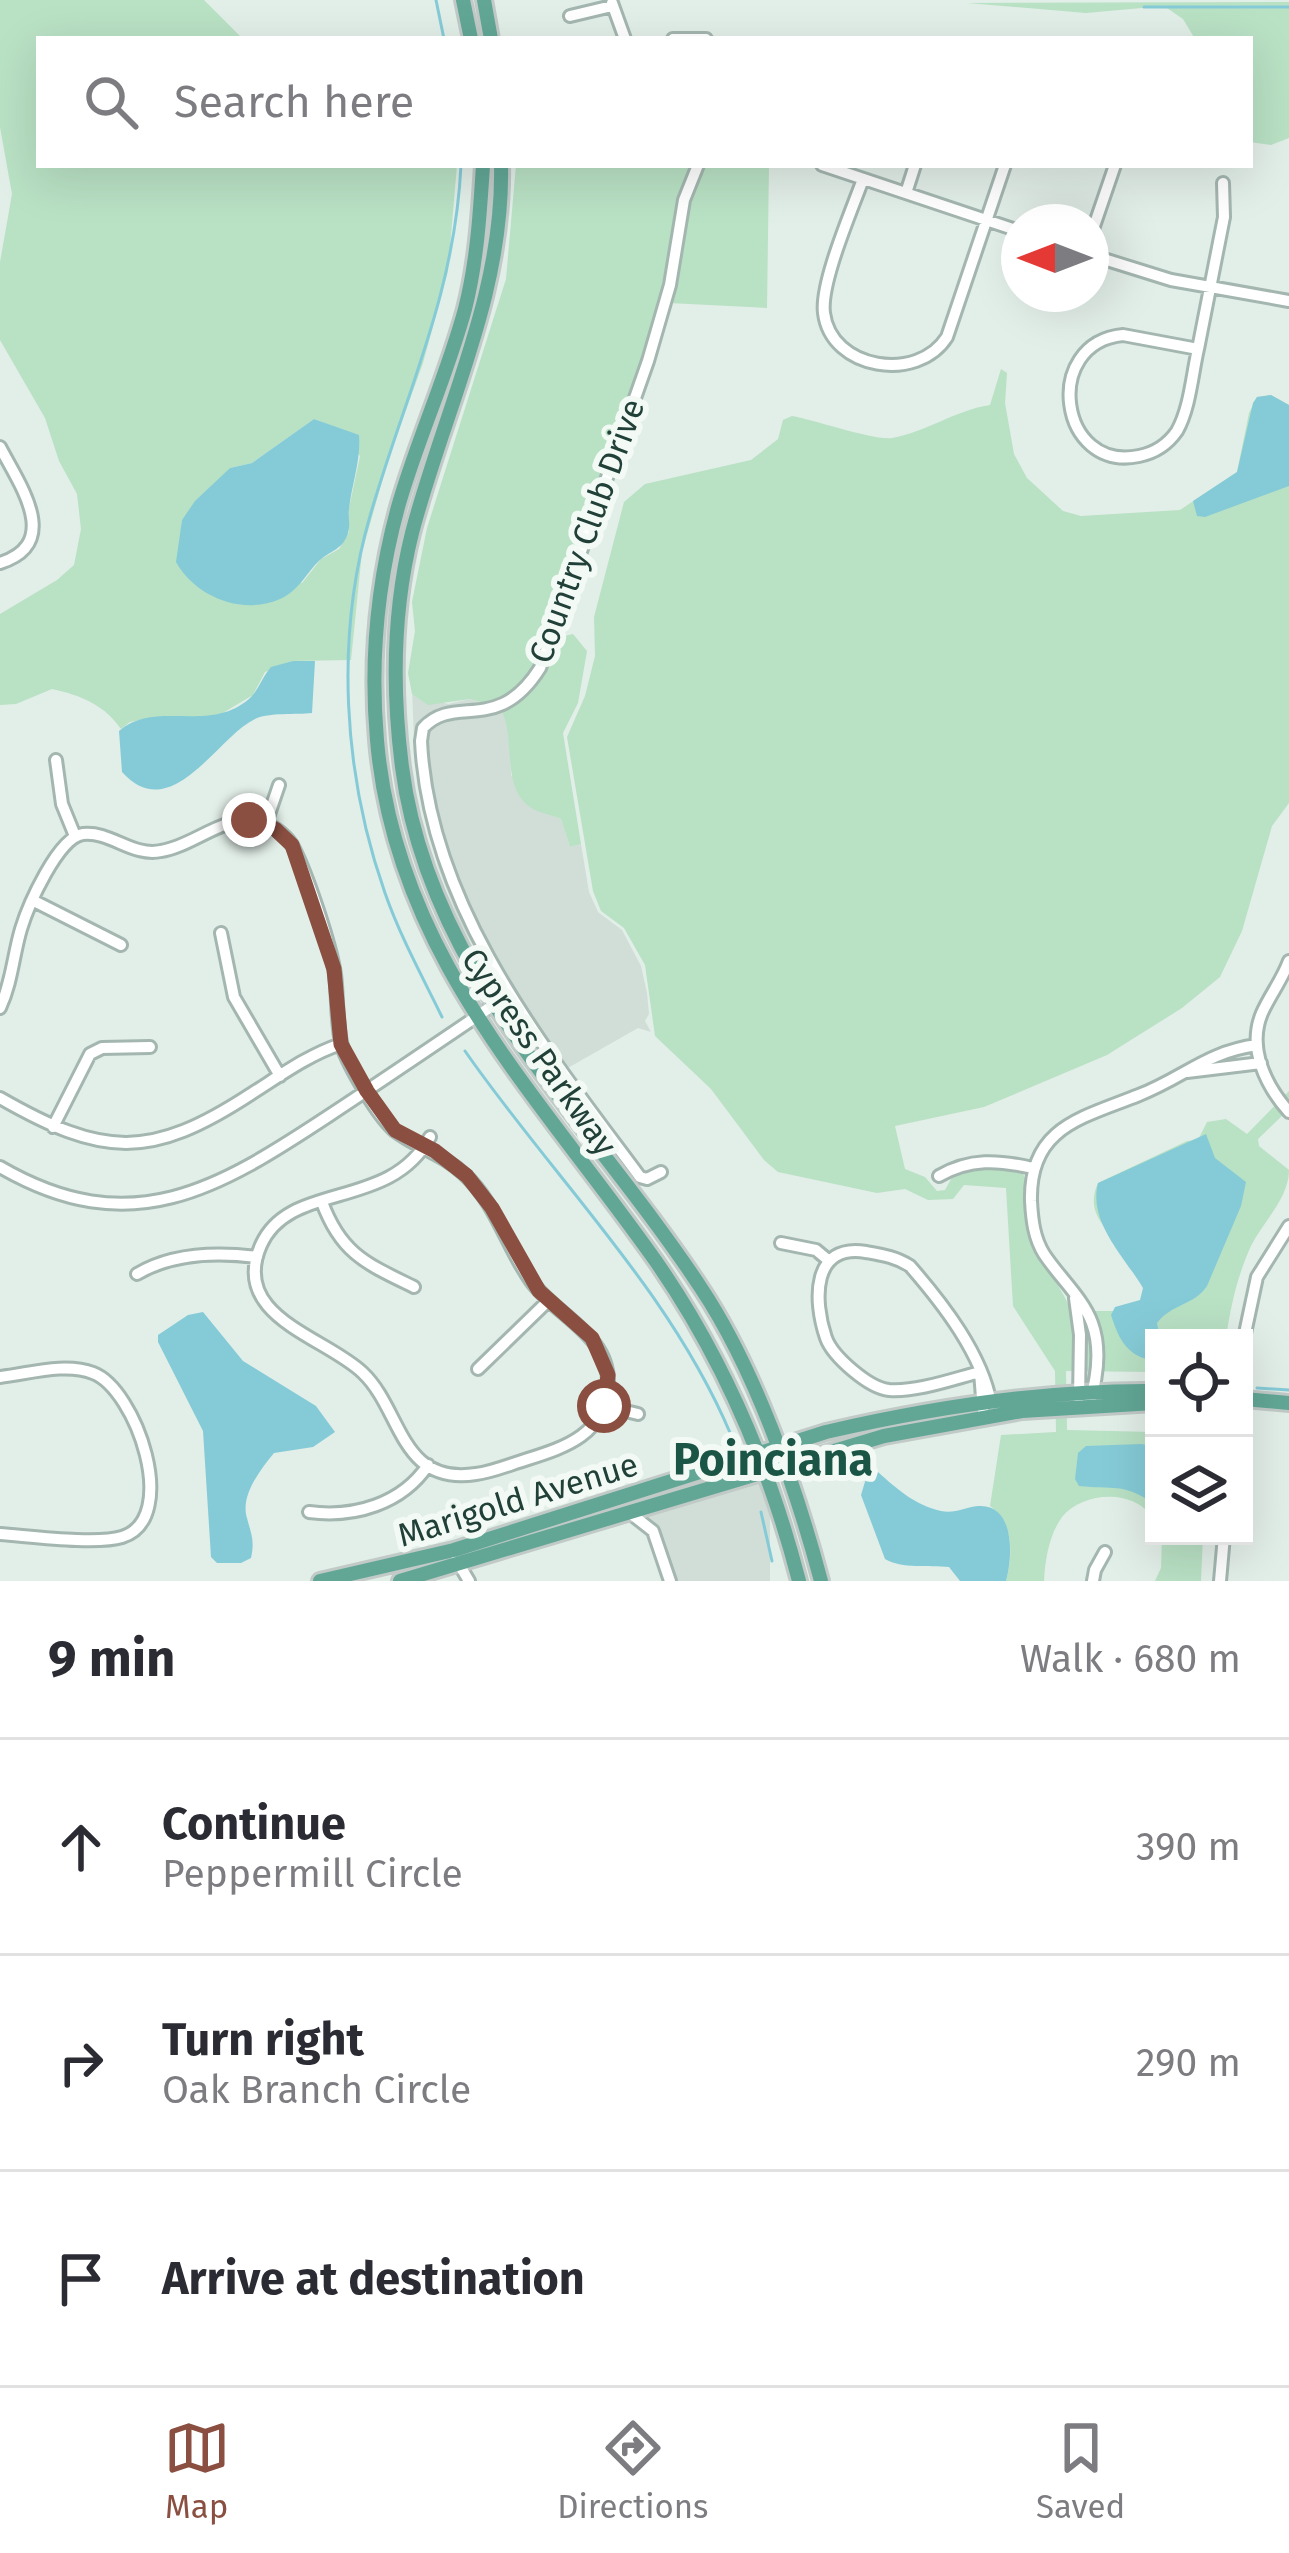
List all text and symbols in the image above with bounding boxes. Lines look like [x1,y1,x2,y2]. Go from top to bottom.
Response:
search box [36,36,1253,168]
icon: search [78,69,144,135]
text: Search here [174,75,414,129]
north arrow [1001,204,1109,312]
street label: Country Club Drive [521,394,653,668]
route end [222,793,276,847]
street label: Cypress Parkway [453,941,625,1163]
map controls [1145,1329,1253,1545]
button: locate [1145,1329,1253,1437]
route start [577,1379,631,1433]
district label: Poinciana [673,1433,873,1487]
button: layers [1145,1437,1253,1545]
street label: Marigold Avenue [393,1444,643,1556]
text: 9 min [48,1628,176,1690]
text: Walk · 680 m [1020,1636,1241,1682]
text: Continue [162,1797,346,1851]
icon: ahead [48,1814,114,1880]
text: 390 m [1136,1824,1241,1870]
text: Peppermill Circle [162,1851,463,1897]
text: Turn right [162,2013,364,2067]
icon: right [48,2030,114,2096]
text: 290 m [1136,2040,1241,2086]
text: Oak Branch Circle [162,2067,471,2113]
icon: arrive [48,2246,114,2312]
text: Arrive at destination [162,2252,585,2306]
tab: Map [164,2415,230,2527]
tab: Directions [557,2415,709,2527]
tab: Saved [1036,2415,1125,2527]

